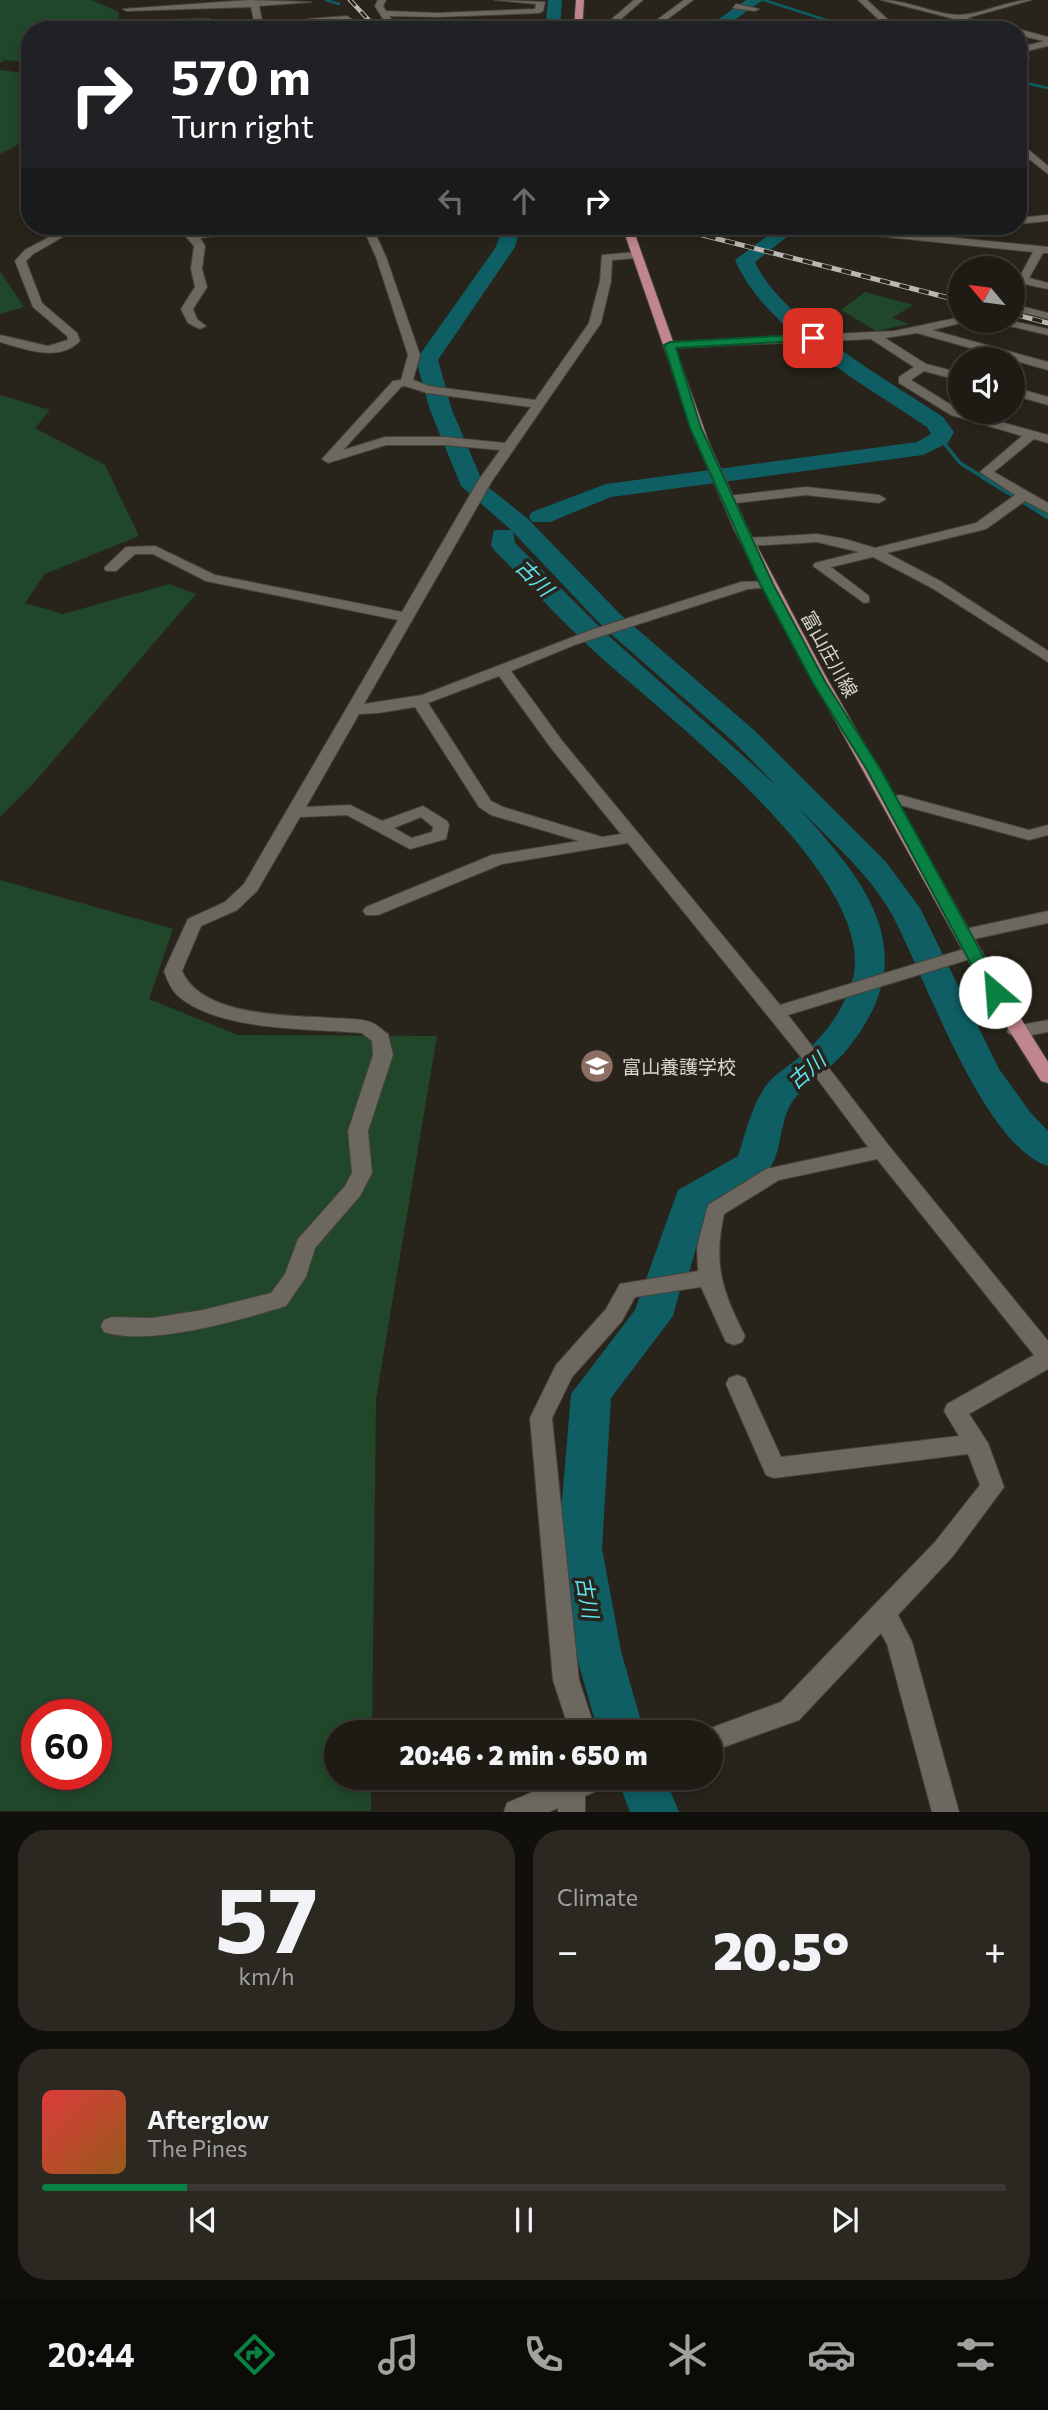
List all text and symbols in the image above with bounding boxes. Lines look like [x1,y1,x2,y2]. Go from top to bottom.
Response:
text: 570 m [171,45,311,105]
icon: right [56,49,147,140]
text: Turn right [171,105,314,145]
icon: left [432,182,470,220]
icon: ahead [505,182,543,220]
icon: right [578,182,616,220]
north arrow [948,256,1026,332]
map controls [948,256,1025,424]
pin [783,308,843,368]
icon: arrive [794,319,832,357]
button: sound [948,347,1025,424]
water label: 古川 [511,553,560,602]
street label: 富山庄川線 [797,607,863,701]
position arrow [958,955,1032,1029]
water label: 古川 [782,1045,832,1093]
school or university icon: 富山養護学校 [578,1047,616,1085]
place label: 富山養護学校 [622,1055,736,1078]
water label: 古川 [572,1574,604,1622]
speed limit sign: 60 [21,1699,112,1790]
text: 20:46 · 2 min · 650 m [399,1739,648,1770]
text: 57 [215,1860,318,1972]
text: Climate [557,1883,638,1911]
text: 20.5° [713,1917,849,1981]
text: − [557,1926,579,1973]
text: + [984,1926,1006,1973]
text: km/h [239,1962,294,1990]
text: Afterglow [147,2103,269,2134]
text: The Pines [147,2134,248,2162]
icon: previous [184,2201,222,2239]
icon: pause [505,2201,543,2239]
icon: next [826,2201,864,2239]
icon: directions [230,2330,279,2379]
icon: music [374,2330,423,2379]
icon: phone [519,2330,568,2379]
icon: climate [663,2330,712,2379]
icon: car [807,2330,856,2379]
icon: filters [951,2330,1000,2379]
text: 20:44 [48,2334,135,2374]

